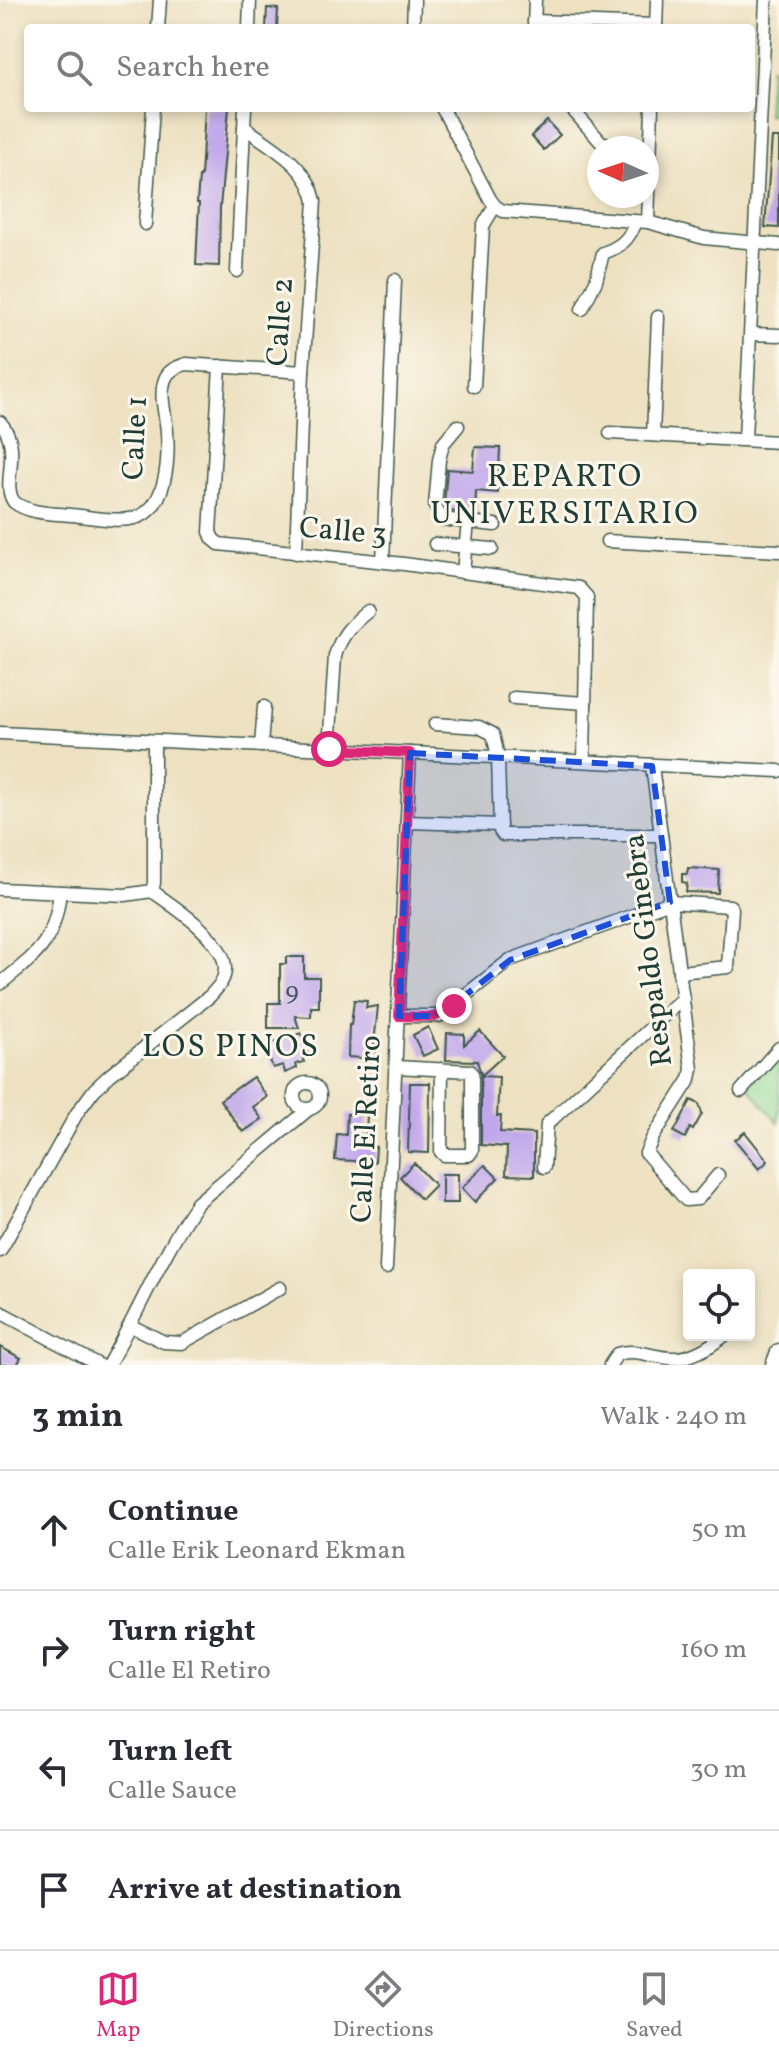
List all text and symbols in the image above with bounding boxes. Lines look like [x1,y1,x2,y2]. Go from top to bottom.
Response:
search box [24,24,755,112]
icon: search [52,46,96,90]
text: Search here [116,47,270,89]
north arrow [587,136,659,208]
street label: Calle 2 [257,276,305,368]
street label: Calle 1 [113,395,159,481]
district label: REPARTO UNIVERSITARIO [430,456,700,537]
street label: Calle 3 [297,507,389,557]
route start [311,731,347,767]
street label: Respaldo Ginebra [614,831,684,1069]
house number: 9 [285,974,299,1010]
route end [436,988,472,1024]
district label: LOS PINOS [142,1026,320,1070]
street label: Calle El Retiro [341,1034,393,1224]
map controls [683,1269,755,1341]
button: locate [683,1269,755,1341]
text: 3 min [32,1394,123,1441]
text: Walk · 240 m [600,1399,747,1435]
text: Continue [108,1491,239,1533]
icon: ahead [32,1508,76,1552]
text: 50 m [691,1512,747,1548]
text: Calle Erik Leonard Ekman [108,1533,406,1569]
text: Turn right [108,1611,256,1653]
icon: right [32,1628,76,1672]
text: 160 m [680,1632,747,1668]
text: Calle El Retiro [108,1653,271,1689]
text: Turn left [108,1731,232,1773]
icon: left [32,1748,76,1792]
text: 30 m [690,1752,747,1788]
text: Calle Sauce [108,1773,237,1809]
icon: arrive [32,1868,76,1912]
text: Arrive at destination [108,1869,402,1911]
tab: Map [96,1967,140,2046]
tab: Directions [333,1967,434,2046]
tab: Saved [626,1967,683,2046]

